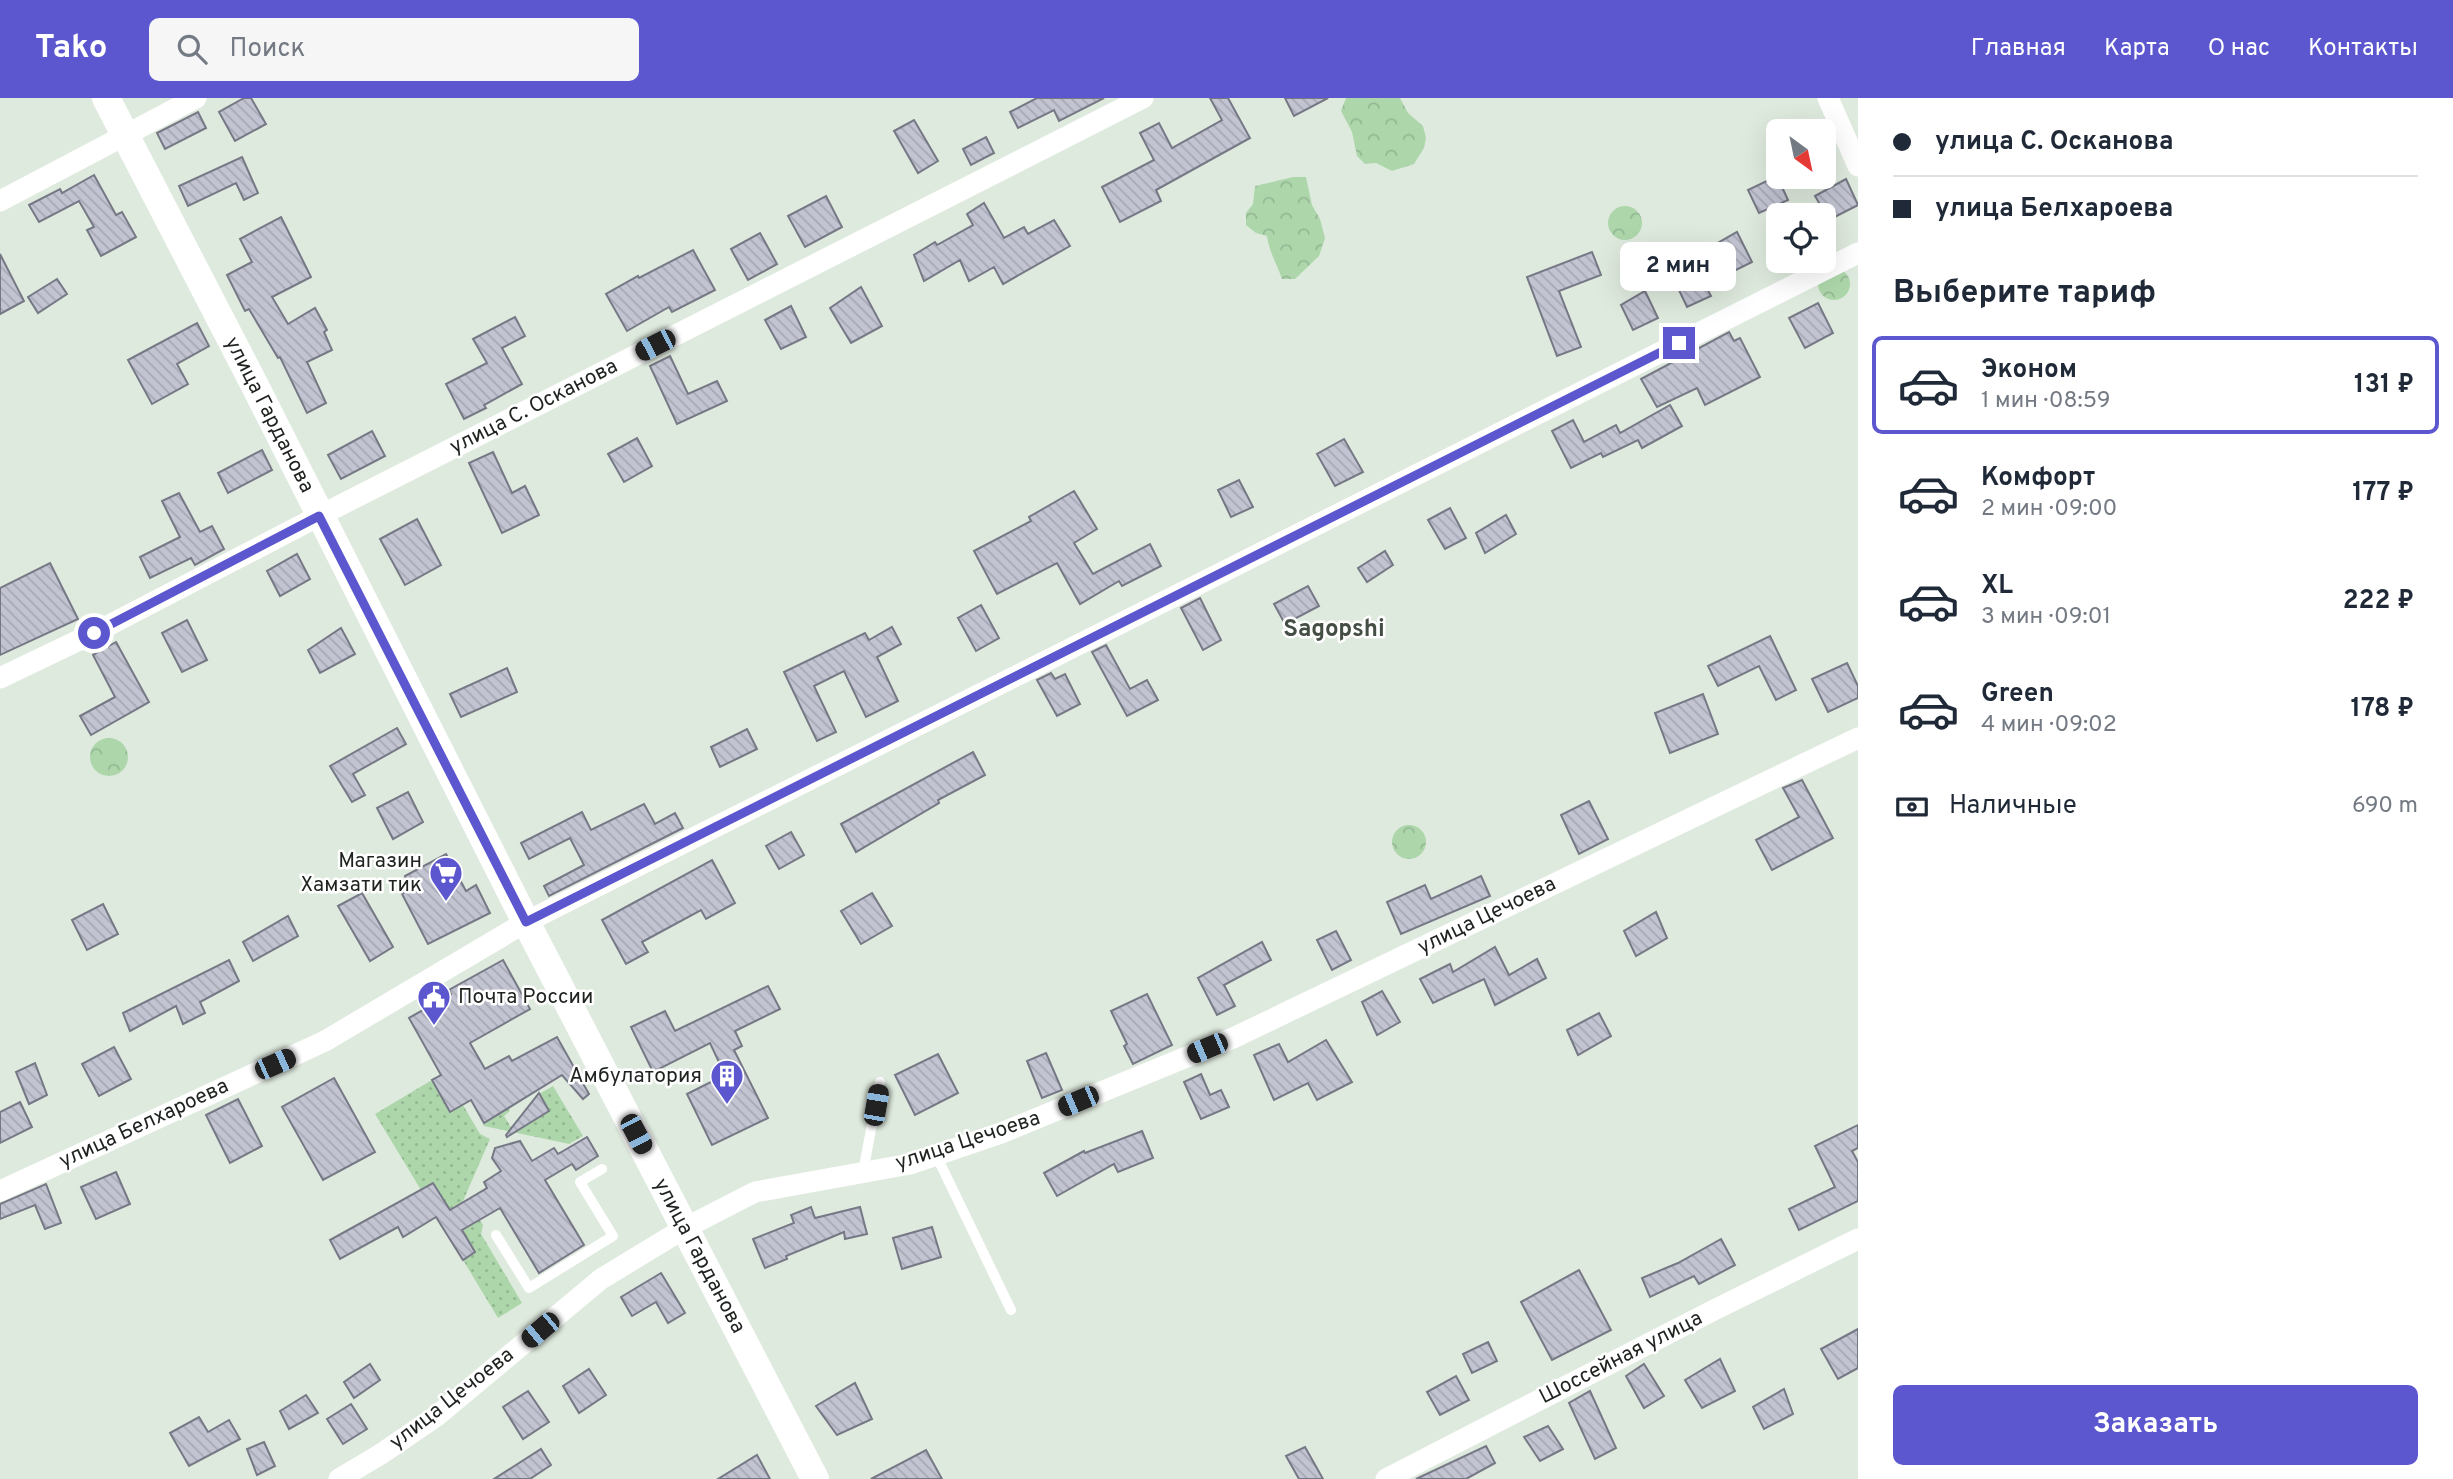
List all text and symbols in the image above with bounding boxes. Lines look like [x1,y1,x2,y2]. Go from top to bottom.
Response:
search box [149,18,639,81]
text: Tako [35,28,107,70]
icon: search [173,30,211,68]
text: Поиск [229,33,305,66]
text: Главная [1971,34,2066,64]
text: Карта [2104,34,2170,64]
text: О нас [2208,34,2270,64]
text: Контакты [2308,34,2418,64]
north arrow [1766,119,1836,189]
map controls [1766,119,1836,273]
text: улица С. Осканова [1935,126,2173,159]
text: улица Белхароева [1935,193,2173,226]
button: locate [1766,203,1836,273]
callout: 2 мин [1621,242,1737,290]
text: 2 мин [1646,252,1710,281]
text: Выберите тариф [1893,274,2156,314]
car [632,326,679,364]
route end [1663,327,1695,359]
street label: улица Гарданова [218,332,320,498]
street label: улица С. Осканова [445,353,623,461]
icon: car [1897,354,1960,417]
text: Эконом [1981,354,2077,387]
text: 131 ₽ [2354,369,2414,402]
text: 1 мин · 08:59 [1981,387,2111,416]
icon: car [1897,462,1960,525]
text: Комфорт [1981,462,2095,495]
text: 177 ₽ [2352,477,2414,510]
text: 2 мин · 09:00 [1981,495,2117,524]
icon: car [1897,570,1960,633]
text: XL [1981,570,2013,603]
text: 222 ₽ [2343,585,2414,618]
text: 3 мин · 09:01 [1981,603,2111,632]
district label: Sagopshi [1283,615,1385,645]
route start [78,617,110,649]
icon: car [1897,678,1960,741]
text: Green [1981,678,2054,711]
text: 178 ₽ [2351,693,2414,726]
text: 4 мин · 09:02 [1981,711,2117,740]
icon: cash [1893,788,1931,826]
text: Наличные [1949,790,2077,823]
text: 690 m [2352,792,2418,821]
place label: Магазин Хамзати тик [301,848,422,899]
supermarket icon: Магазин Хамзати тик [427,854,465,903]
street label: улица Цечоева [1413,871,1561,961]
public building icon: Почта России [415,978,453,1027]
place label: Почта России [458,984,593,1011]
car [1184,1030,1231,1066]
car [252,1046,299,1082]
building icon: Амбулатория [708,1057,746,1106]
place label: Амбулатория [569,1063,702,1090]
street label: улица Белхароева [55,1073,233,1175]
car [863,1082,890,1128]
car [1055,1083,1102,1119]
street label: улица Цечоева [892,1105,1044,1177]
car [617,1111,656,1157]
street label: улица Гарданова [647,1174,751,1338]
street label: Шоссейная улица [1535,1305,1707,1411]
car [518,1308,563,1352]
street label: улица Цечоева [384,1342,520,1456]
button: Заказать [1893,1385,2418,1465]

